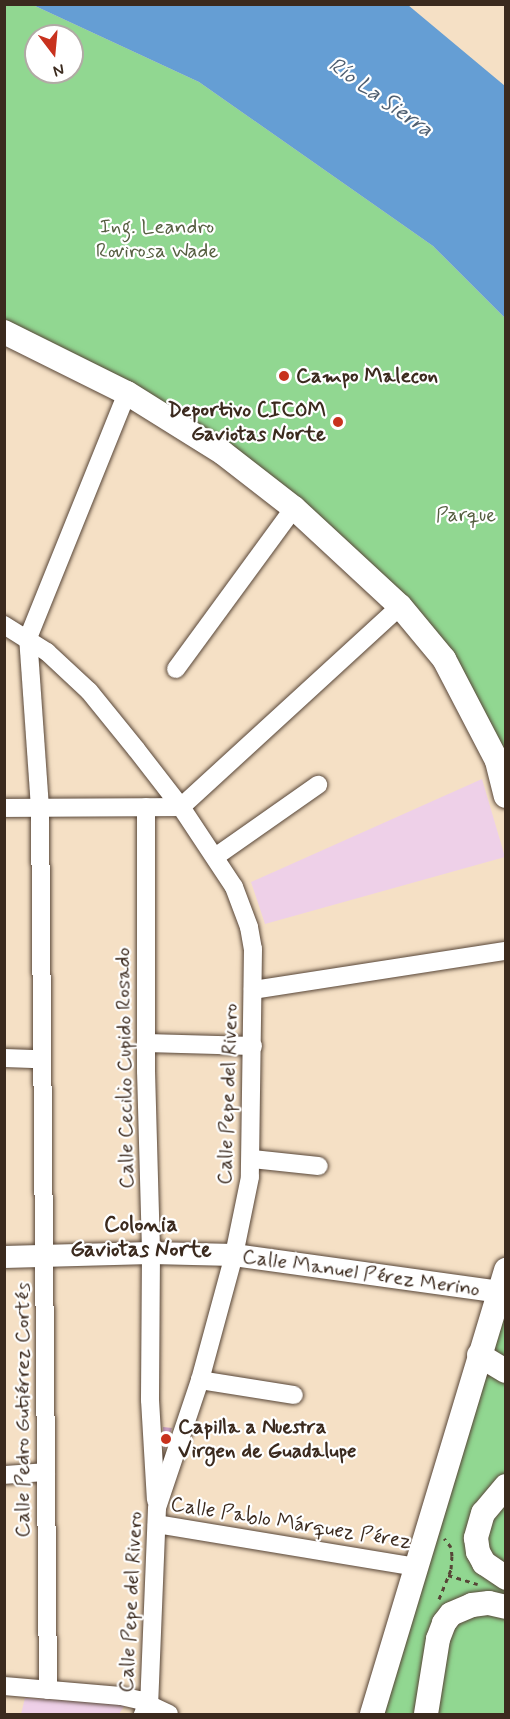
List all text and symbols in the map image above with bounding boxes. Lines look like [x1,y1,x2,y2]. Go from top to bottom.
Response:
north arrow [24,24,84,84]
water label: Río La Sierra [322,52,438,144]
text: N [51,58,67,81]
park label: Ing. Leandro Rovirosa Wade [94,214,220,264]
place label: Campo Malecon [296,363,436,389]
marker: Campo Malecon [277,369,291,383]
place label: Deportivo CICOM Gaviotas Norte [168,397,326,447]
marker: Deportivo CICOM Gaviotas Norte [331,415,345,429]
park label: Parque [436,502,496,528]
street label: Calle Cecilio Cupido Rosado [110,947,140,1189]
street label: Calle Pepe del Rivero [212,1003,244,1185]
district label: Colonia Gaviotas Norte [72,1212,210,1264]
street label: Calle Manuel Pérez Merino [239,1244,483,1302]
street label: Calle Pedro Gutiérrez Cortés [10,1282,36,1538]
place label: Capilla a Nuestra Virgen de Guadalupe [178,1414,355,1464]
marker: Capilla a Nuestra Virgen de Guadalupe [159,1432,173,1446]
street label: Calle Pablo Márquez Pérez [170,1492,412,1554]
street label: Calle Pepe del Rivero [114,1511,148,1693]

